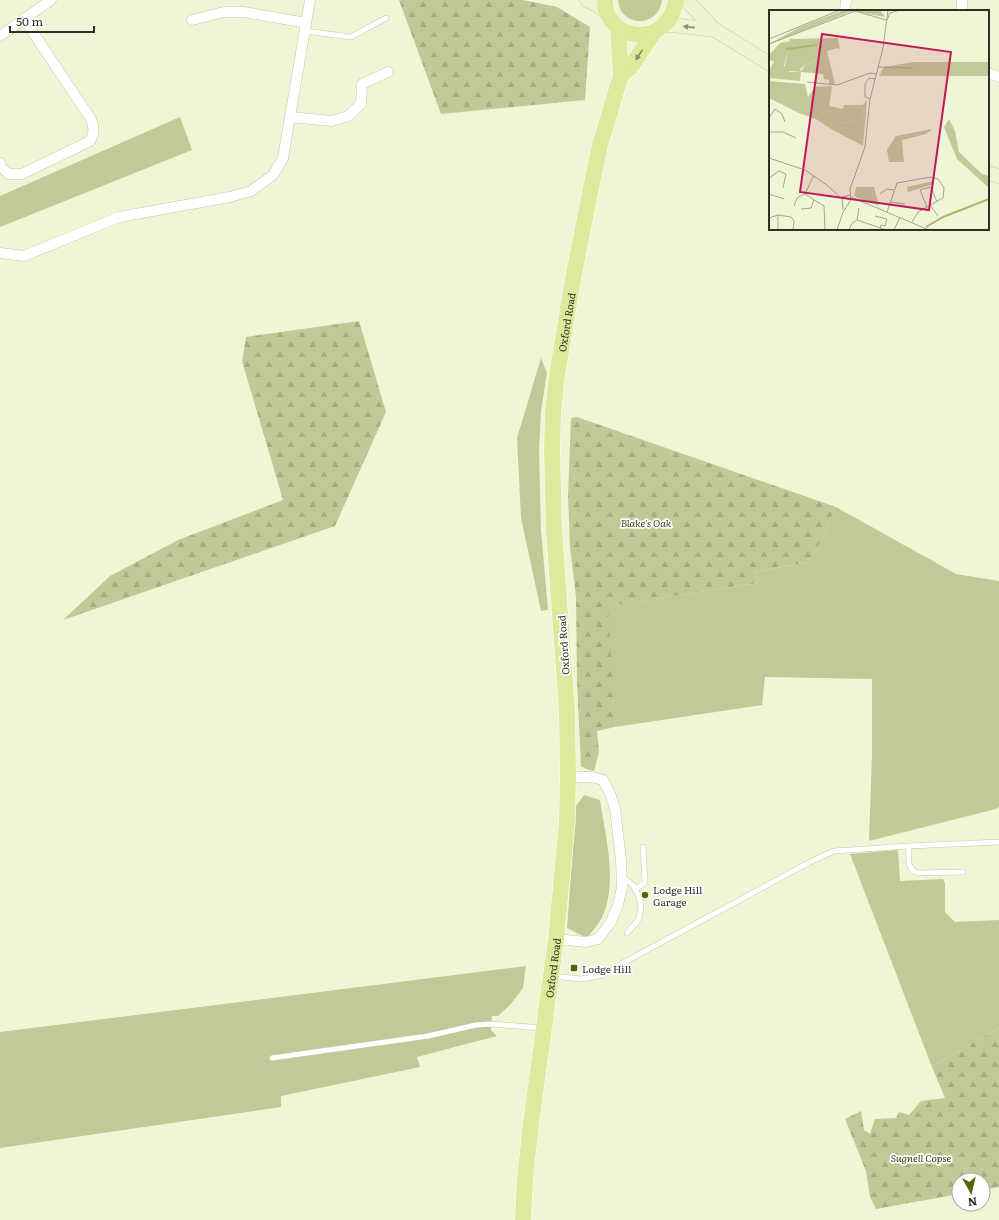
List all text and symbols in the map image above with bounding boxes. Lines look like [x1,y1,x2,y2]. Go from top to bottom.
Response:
scale bar [10,8,94,34]
inset map [769,10,989,230]
text: 50 m [16,12,43,30]
one-way arrow [683,23,695,30]
one-way arrow [635,50,643,60]
street label: Oxford Road [554,291,578,353]
park label: Blake's Oak [621,515,672,530]
street label: Oxford Road [553,615,573,675]
place label: Lodge Hill Garage [653,882,703,909]
marker: Lodge Hill Garage [640,890,650,900]
street label: Oxford Road [541,937,564,998]
place label: Lodge Hill [582,961,632,976]
marker: Lodge Hill [569,963,579,973]
park label: Sugnell Copse [891,1150,952,1165]
north arrow [951,1172,991,1212]
text: N [967,1194,978,1211]

